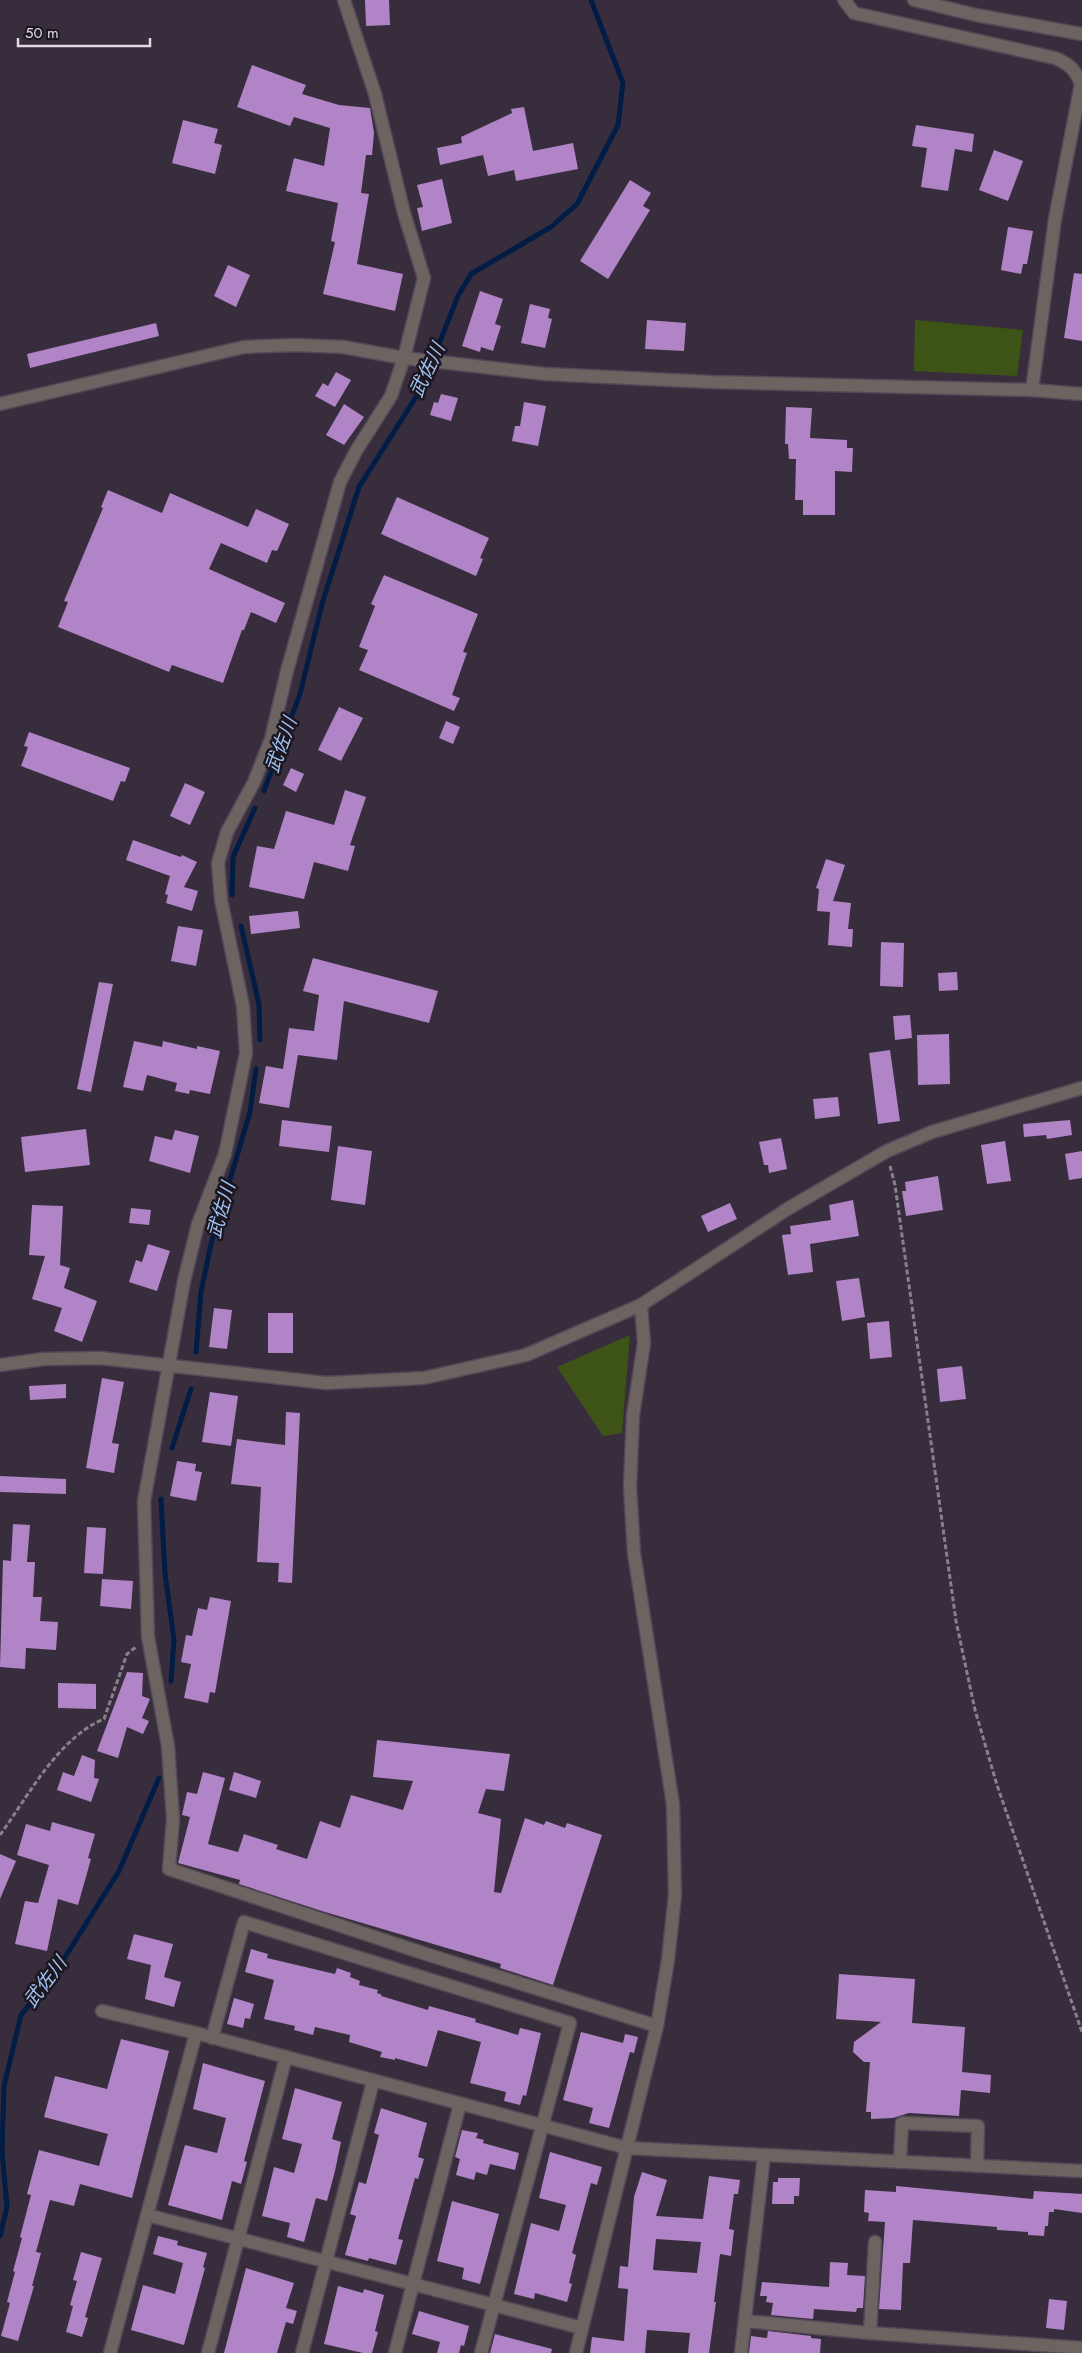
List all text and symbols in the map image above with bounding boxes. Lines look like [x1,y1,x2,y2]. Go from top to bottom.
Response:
scale bar [18,15,150,47]
text: 50 m [25,22,59,44]
water label: 武佐川 [403,337,452,402]
water label: 武佐川 [259,712,304,776]
water label: 武佐川 [200,1177,242,1241]
water label: 武佐川 [17,1950,74,2013]

